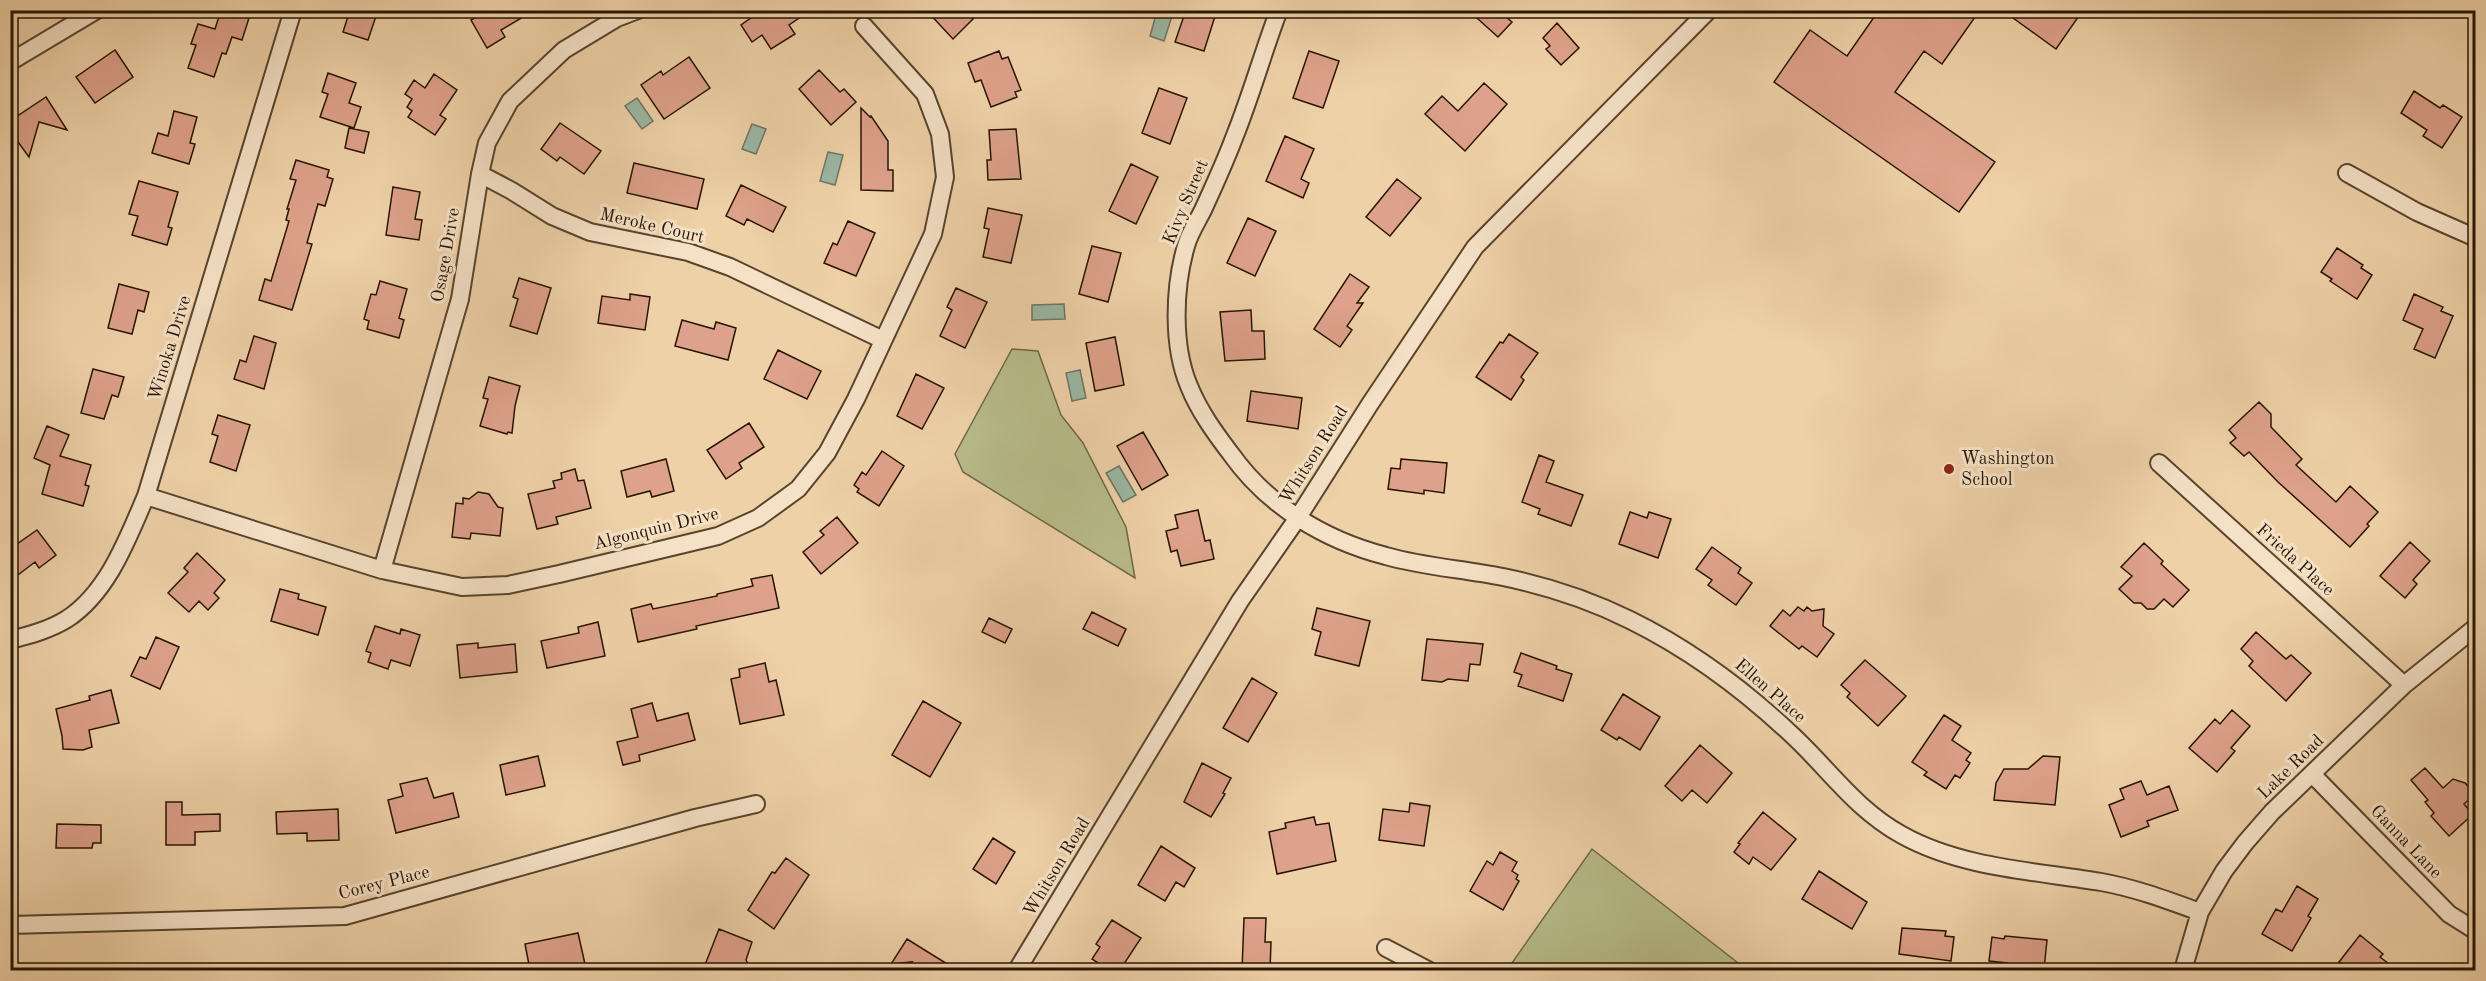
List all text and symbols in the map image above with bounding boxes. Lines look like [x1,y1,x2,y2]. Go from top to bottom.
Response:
street label: Kivy Street [1160,157,1212,247]
street label: Meroke Court [598,205,706,247]
street label: Osage Drive [429,206,463,304]
street label: Winoka Drive [146,294,194,402]
street label: Whitson Road [1277,403,1351,507]
place label: Washington School [1961,450,2055,489]
marker: Washington School [1942,462,1956,476]
street label: Algonquin Drive [591,505,721,553]
street label: Frieda Place [2253,520,2337,600]
street label: Ellen Place [1731,656,1809,726]
street label: Lake Road [2255,731,2327,803]
street label: Ganna Lane [2367,802,2445,882]
street label: Whitson Road [1020,814,1094,920]
street label: Corey Place [337,863,431,903]

